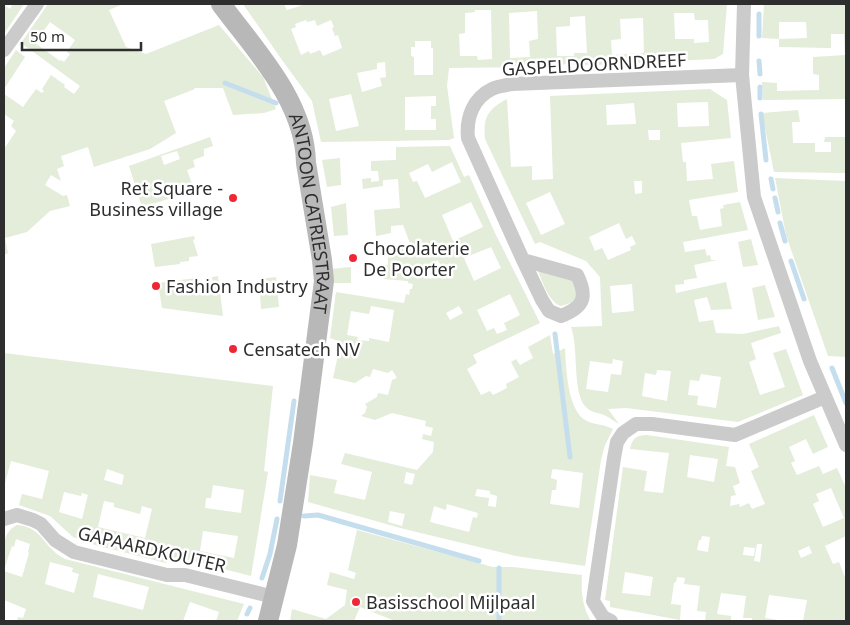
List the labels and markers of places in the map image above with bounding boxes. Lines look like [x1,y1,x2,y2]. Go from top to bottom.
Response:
place label: Ret Square - Business village [89,176,223,221]
marker: Ret Square - Business village [227,192,239,204]
place label: Chocolaterie De Poorter [363,236,470,281]
marker: Chocolaterie De Poorter [347,252,359,264]
place label: Fashion Industry [166,274,308,298]
marker: Fashion Industry [150,280,162,292]
place label: Censatech NV [243,337,360,361]
marker: Censatech NV [227,343,239,355]
place label: Basisschool Mijlpaal [366,590,535,614]
marker: Basisschool Mijlpaal [350,596,362,608]

